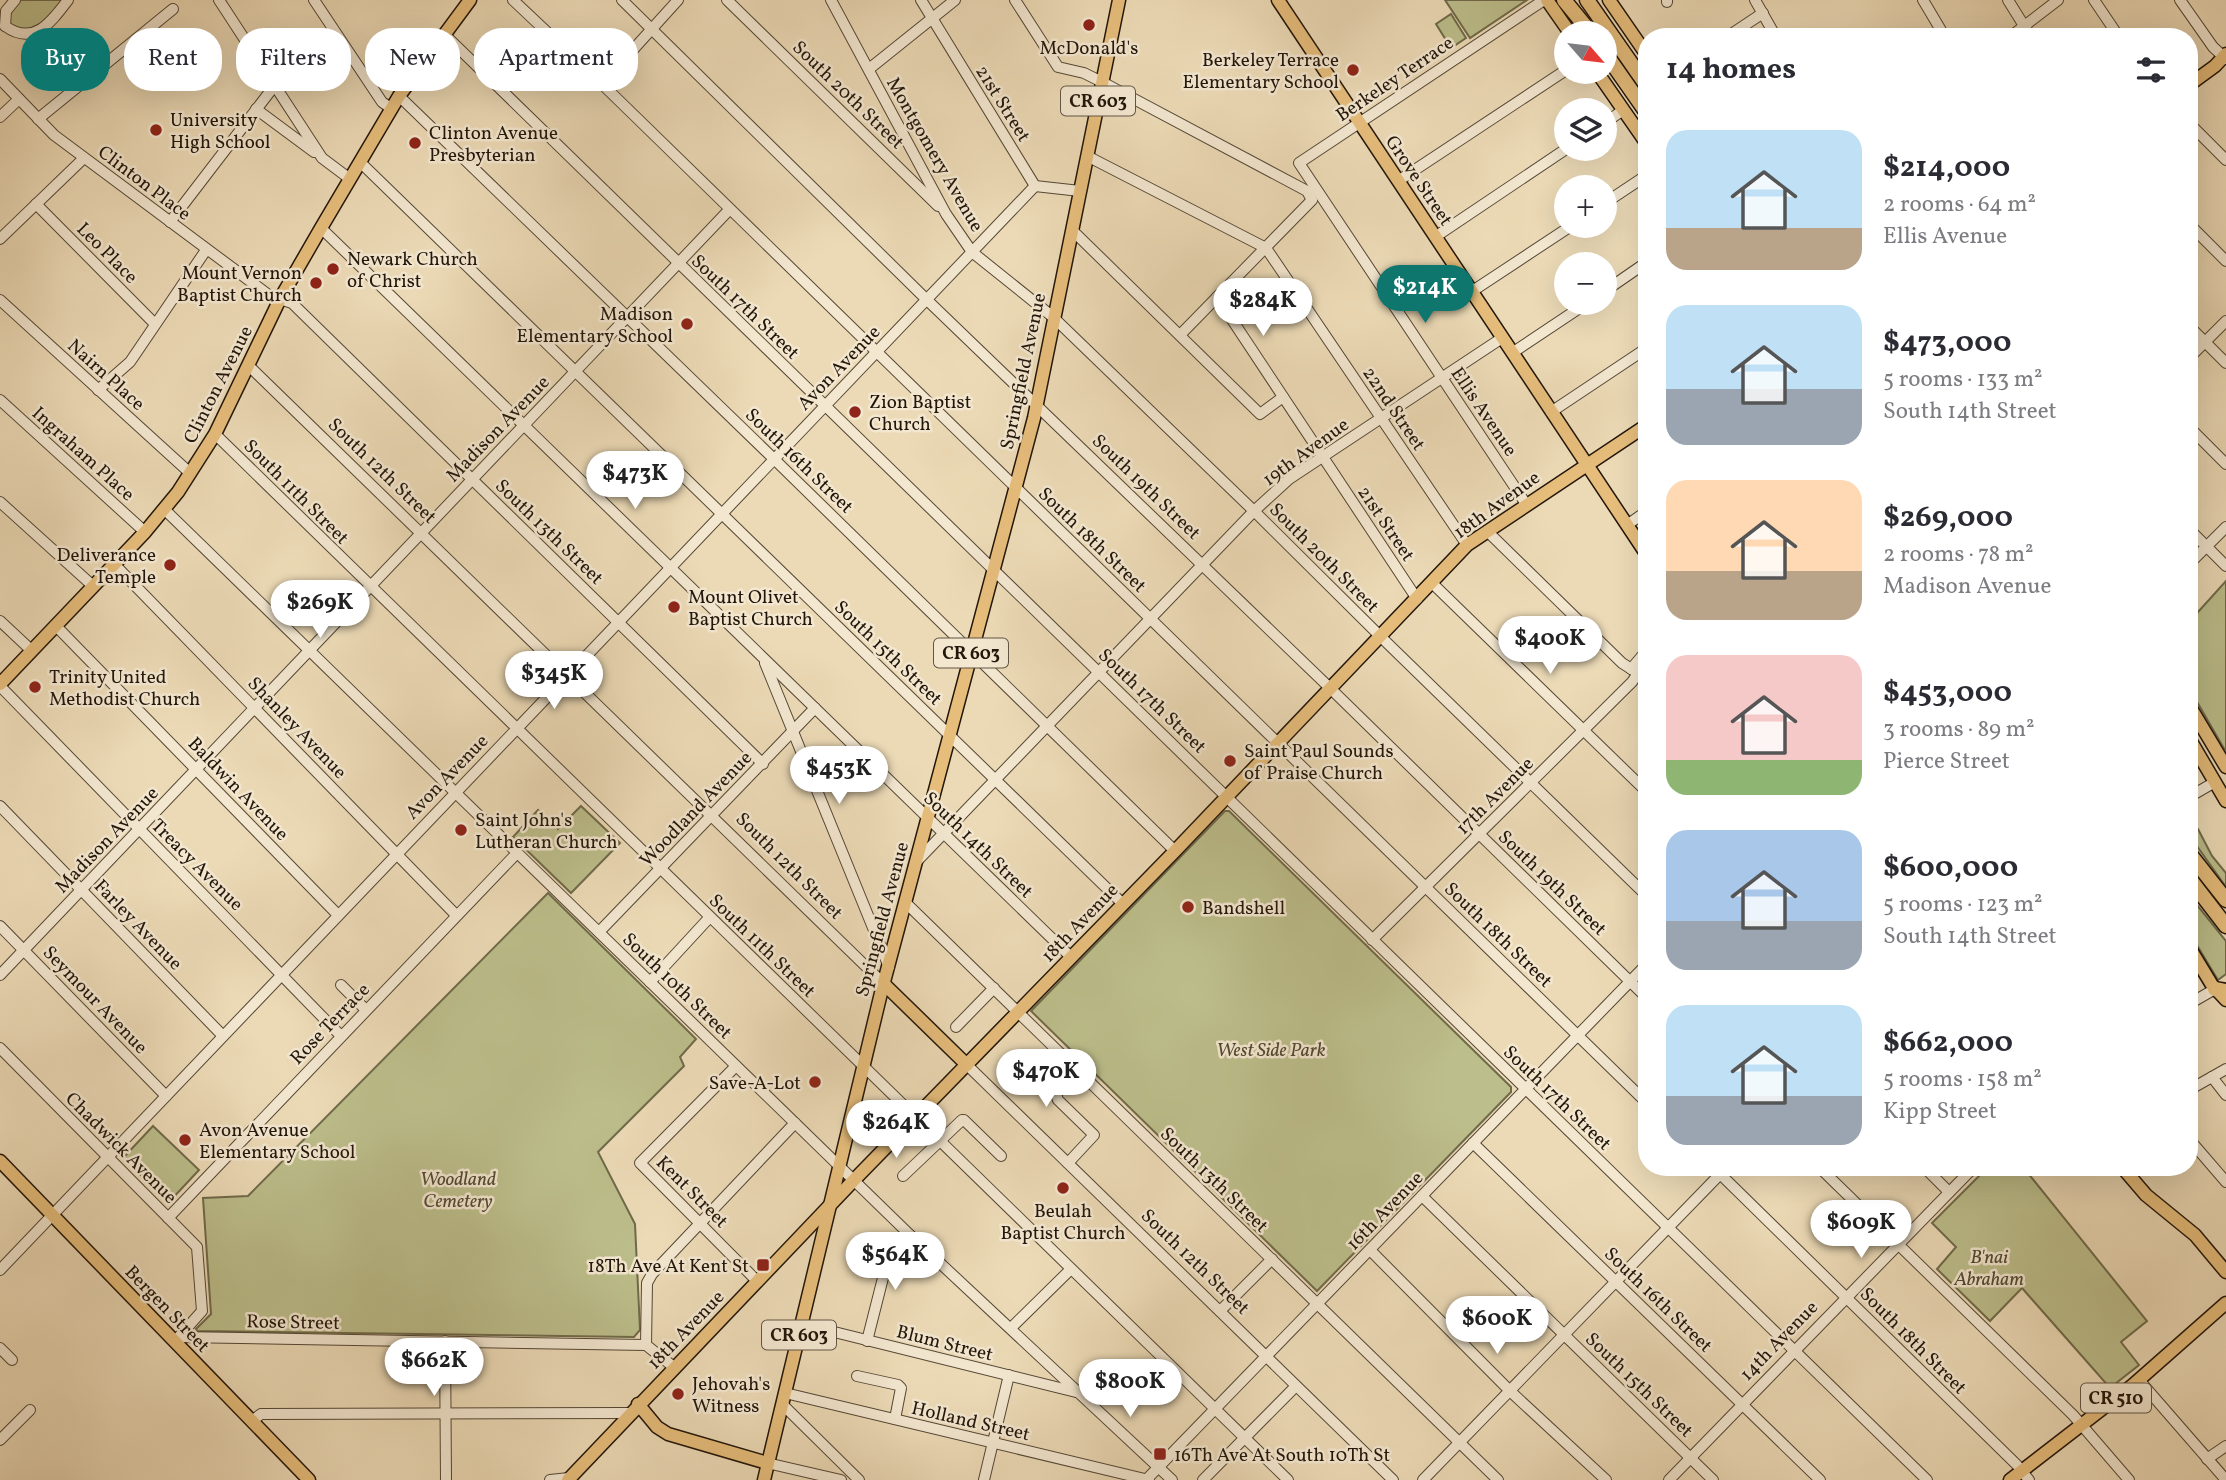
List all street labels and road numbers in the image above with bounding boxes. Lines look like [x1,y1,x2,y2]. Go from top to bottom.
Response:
street label: Berkeley Terrace [1331,31,1459,129]
street label: South 20th Street [786,35,909,156]
street label: 21st Street [968,61,1036,148]
street label: Montgomery Avenue [879,73,989,237]
road number: CR 603 [1061,86,1135,116]
street label: Grove Street [1378,131,1458,232]
street label: Clinton Place [92,140,196,227]
street label: Leo Place [70,217,143,290]
street label: South 17th Street [685,249,805,366]
street label: Springfield Avenue [995,291,1053,452]
street label: Avon Avenue [792,320,887,417]
street label: Clinton Avenue [178,322,260,448]
street label: Nairn Place [61,334,150,417]
street label: 22nd Street [1356,362,1431,456]
street label: Ellis Avenue [1444,362,1523,462]
street label: Madison Avenue [441,370,556,488]
street label: Ingraham Place [26,401,140,508]
street label: South 16th Street [739,403,859,520]
street label: 19th Avenue [1258,412,1355,493]
street label: South 12th Street [321,413,442,530]
street label: South 19th Street [1086,429,1206,546]
street label: South 11th Street [237,434,354,551]
street label: 18th Avenue [1449,465,1546,546]
street label: South 13th Street [489,474,609,591]
street label: 21st Street [1351,481,1420,567]
street label: South 18th Street [1032,482,1152,599]
street label: South 20th Street [1263,498,1385,620]
street label: South 15th Street [828,595,948,712]
road number: CR 603 [934,638,1008,668]
street label: South 17th Street [1092,643,1212,760]
street label: Shanley Avenue [241,672,352,785]
street label: Avon Avenue [400,729,495,826]
street label: Baldwin Avenue [181,732,294,847]
street label: Woodland Avenue [634,746,758,873]
street label: 17th Avenue [1451,752,1540,841]
street label: Madison Avenue [50,781,165,899]
street label: South 14th Street [917,786,1038,905]
street label: South 12th Street [729,807,848,926]
street label: Treacy Avenue [145,813,249,917]
street label: South 19th Street [1492,825,1612,942]
street label: Springfield Avenue [850,839,916,1000]
street label: Farley Avenue [87,874,188,977]
street label: South 18th Street [1438,877,1558,994]
street label: 18th Avenue [1036,878,1125,969]
street label: South 11th Street [702,889,821,1004]
street label: South 10th Street [616,927,737,1046]
street label: Seymour Avenue [36,941,153,1060]
street label: Rose Terrace [285,978,376,1071]
street label: South 17th Street [1497,1040,1617,1157]
street label: Chadwick Avenue [59,1087,182,1210]
street label: South 13th Street [1154,1122,1274,1239]
street label: Kent Street [650,1150,734,1235]
street label: 16th Avenue [1341,1166,1430,1257]
street label: South 12th Street [1134,1204,1255,1321]
street label: South 16th Street [1598,1242,1718,1359]
street label: Bergen Street [118,1260,215,1359]
street label: South 18th Street [1853,1282,1972,1401]
street label: 18th Avenue [642,1285,731,1376]
street label: 14th Avenue [1734,1295,1824,1387]
street label: Rose Street [246,1309,340,1337]
street label: Blum Street [894,1319,996,1369]
road number: CR 603 [762,1320,836,1350]
street label: South 15th Street [1579,1327,1699,1444]
road number: CR 510 [2081,1384,2151,1413]
street label: Holland Street [909,1396,1033,1448]

